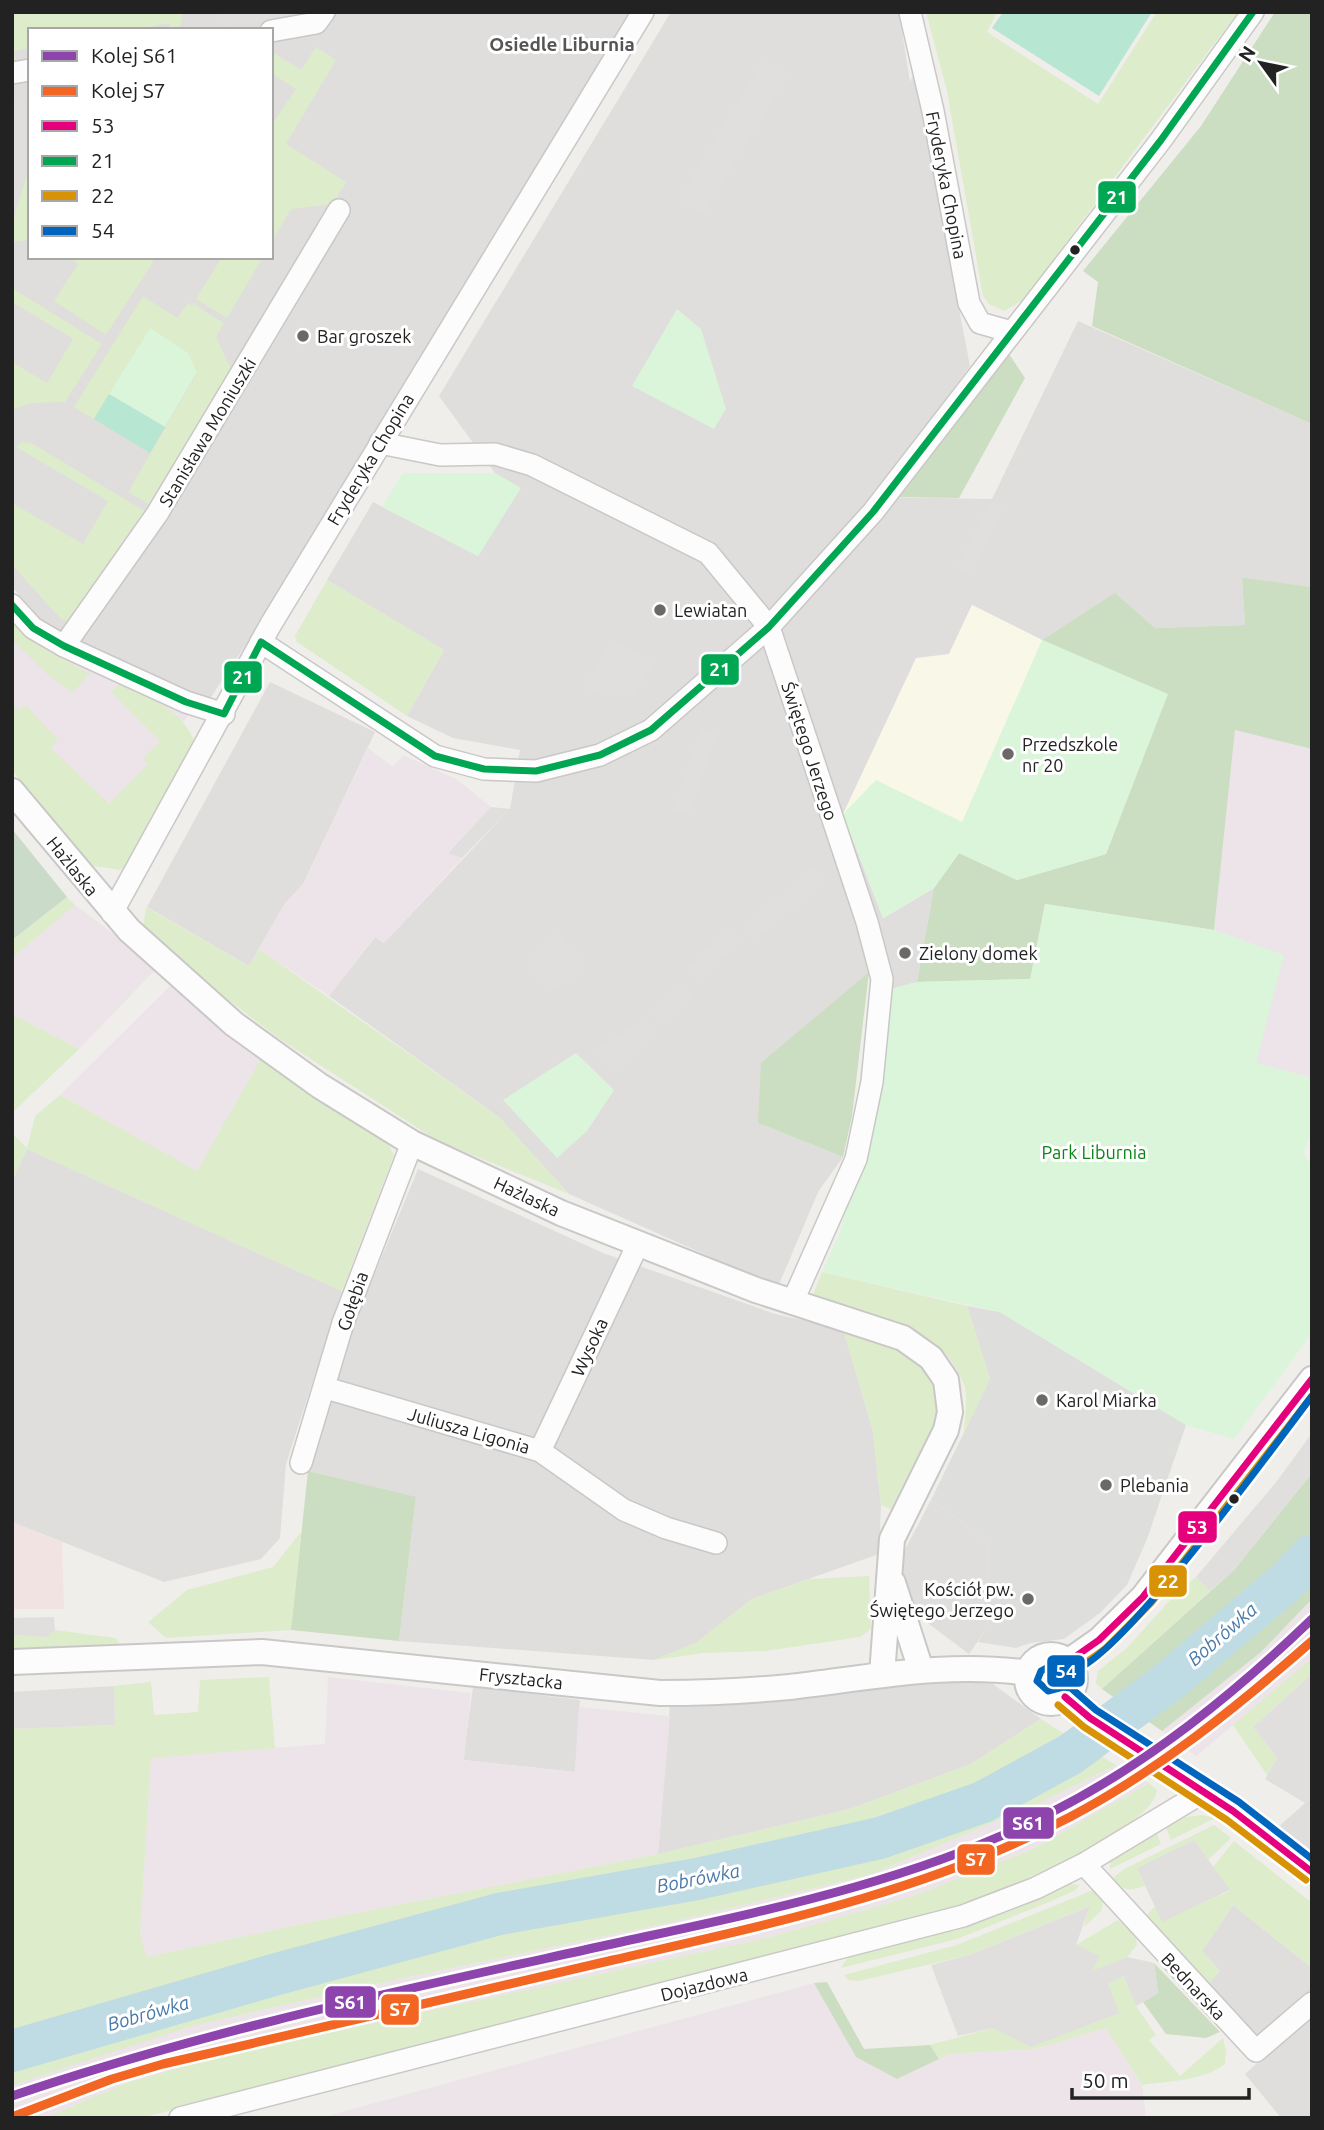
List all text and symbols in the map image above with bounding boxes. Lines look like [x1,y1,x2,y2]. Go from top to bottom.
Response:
legend [28,28,273,259]
north arrow [1226,28,1296,98]
district label: Osiedle Liburnia [489,33,635,55]
text: N [1234,42,1260,66]
text: Kolej S61 [91,43,178,67]
text: Kolej S7 [91,78,166,102]
street label: Fryderyka Chopina [923,109,971,261]
text: 53 [91,113,115,137]
text: 21 [91,148,115,172]
line badge: 21 [1097,180,1137,214]
text: 22 [91,183,115,207]
text: 21 [1106,186,1128,208]
text: 54 [91,218,115,242]
unlabelled marker [1068,243,1082,257]
place label: Bar groszek [317,326,411,346]
marker: Bar groszek [295,328,311,344]
street label: Stanisława Moniuszki [155,354,259,510]
street label: Fryderyka Chopina [323,390,417,528]
place label: Lewiatan [674,600,747,620]
marker: Lewiatan [652,602,668,618]
line badge: 21 [700,653,740,686]
text: 21 [709,658,731,680]
line badge: 21 [223,660,263,694]
text: 21 [232,666,254,688]
street label: Świętego Jerzego [778,679,843,823]
place label: Przedszkole nr 20 [1022,734,1118,775]
marker: Przedszkole nr 20 [1000,746,1016,762]
street label: Hażlaska [43,832,103,900]
place label: Zielony domek [919,943,1037,963]
marker: Zielony domek [897,945,913,961]
park label: Park Liburnia [1042,1142,1146,1162]
street label: Hażlaska [491,1172,563,1220]
street label: Gołębia [333,1269,371,1333]
street label: Wysoka [567,1315,611,1379]
place label: Karol Miarka [1056,1390,1157,1410]
marker: Karol Miarka [1034,1392,1050,1408]
street label: Juliusza Ligonia [406,1403,532,1457]
place label: Plebania [1120,1475,1189,1495]
marker: Plebania [1098,1477,1114,1493]
unlabelled marker [1227,1492,1241,1506]
line badge: 53 [1177,1510,1218,1544]
text: 53 [1186,1516,1208,1538]
line badge: 22 [1148,1564,1188,1598]
text: 22 [1157,1570,1179,1592]
place label: Kościół pw. Świętego Jerzego [870,1579,1014,1620]
marker: Kościół pw. Świętego Jerzego [1020,1591,1036,1607]
water label: Bobrówka [1183,1598,1261,1670]
line badge: 54 [1046,1654,1086,1688]
text: 54 [1055,1660,1077,1682]
street label: Frysztacka [478,1664,564,1692]
line badge: S61 [1002,1806,1055,1840]
text: S61 [1012,1812,1044,1834]
line badge: S7 [956,1843,996,1876]
text: S7 [965,1848,987,1870]
water label: Bobrówka [655,1859,741,1897]
street label: Bednarska [1158,1948,1230,2024]
street label: Dojazdowa [658,1964,750,2004]
line badge: S61 [324,1985,377,2019]
water label: Bobrówka [104,1991,192,2035]
text: S61 [334,1991,366,2013]
line badge: S7 [380,1993,420,2026]
text: S7 [389,1998,411,2020]
scale bar [1072,2056,1249,2100]
text: 50 m [1082,2068,1129,2092]

